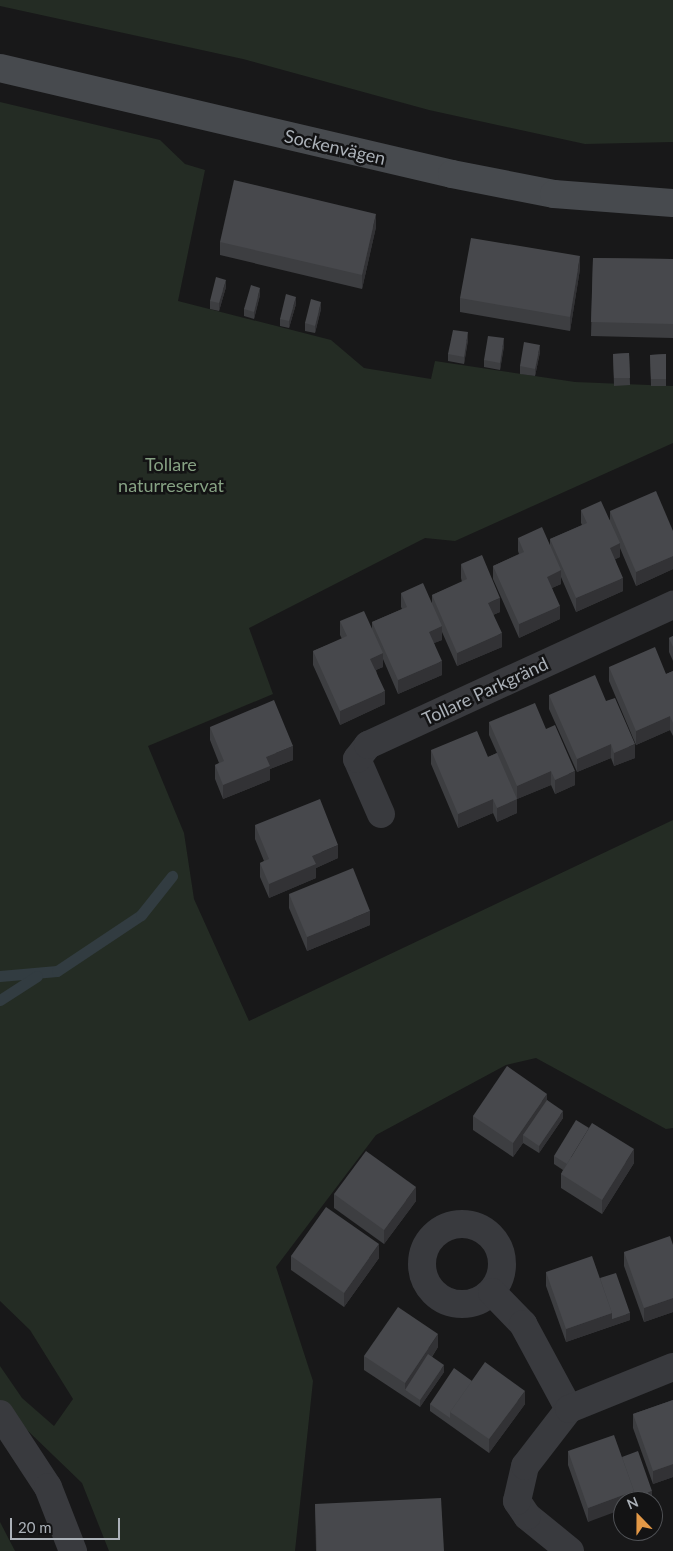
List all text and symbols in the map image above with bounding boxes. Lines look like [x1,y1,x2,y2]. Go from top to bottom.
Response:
street label: Sockenvägen [282,125,388,169]
park label: Tollare naturreservat [118,454,224,496]
street label: Tollare Parkgränd [419,652,551,730]
north arrow [613,1491,663,1541]
text: N [624,1493,641,1512]
scale bar [12,1508,122,1540]
text: 20 m [18,1518,52,1536]

